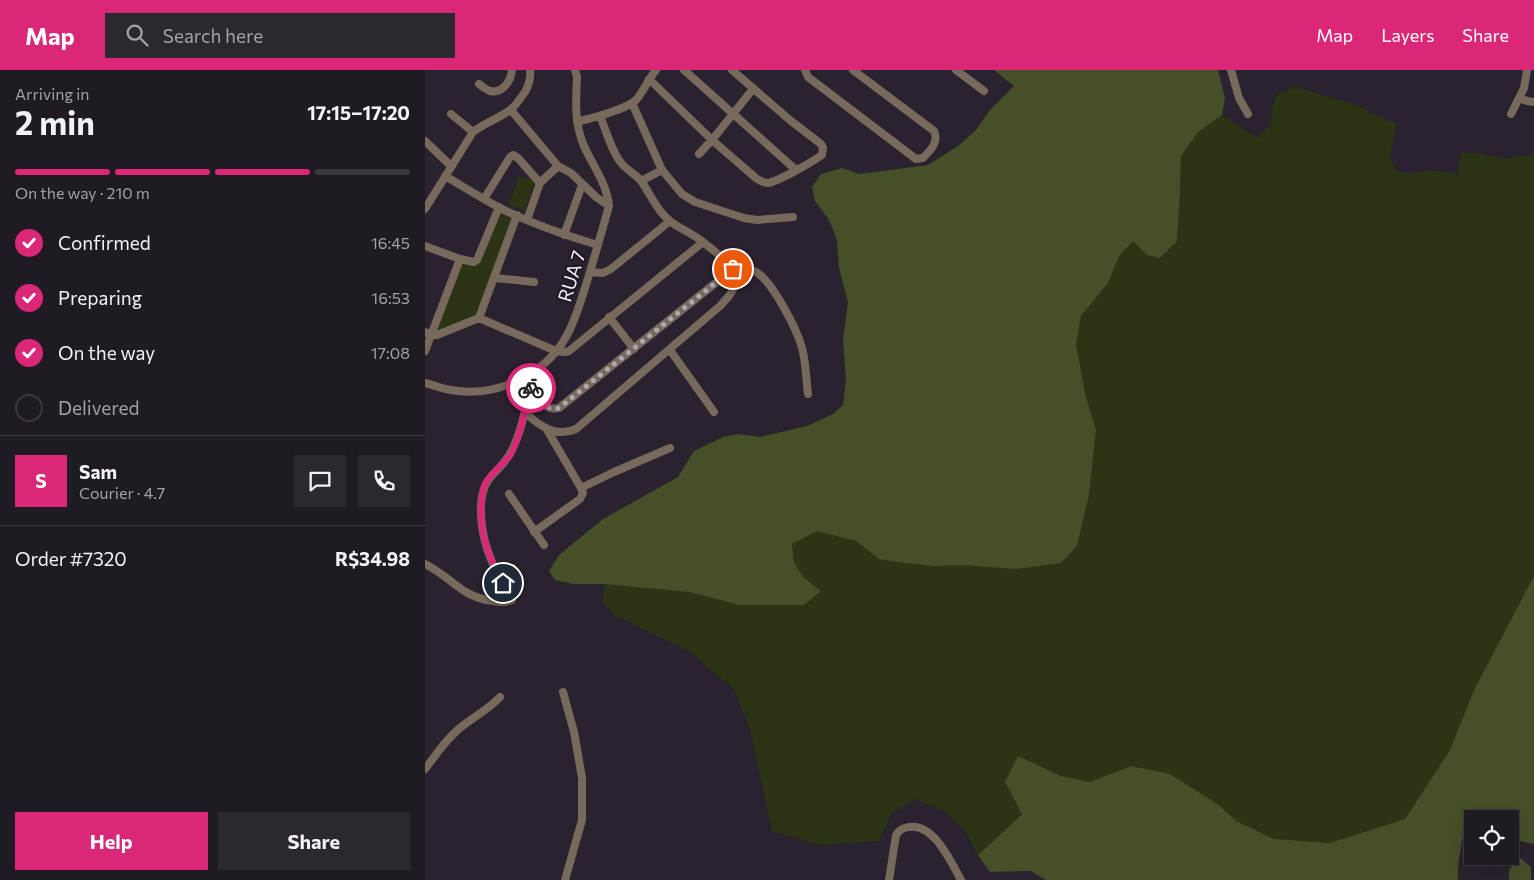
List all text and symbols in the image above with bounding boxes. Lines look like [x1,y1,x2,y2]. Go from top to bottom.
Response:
search box [105,13,455,58]
text: Map [25,21,75,50]
icon: search [123,21,151,49]
text: Search here [163,24,263,47]
text: Map [1316,24,1353,46]
text: Layers [1381,24,1434,46]
text: Share [1462,24,1509,46]
text: Arriving in [15,84,89,103]
text: 17:15–17:20 [307,101,410,124]
text: 2 min [15,102,95,142]
text: On the way · 210 m [15,183,150,202]
icon: check [15,229,43,257]
text: Confirmed [58,231,151,254]
text: 16:45 [371,233,410,252]
street label: RUA 7 [552,248,590,304]
pin [712,248,754,290]
icon: bag [719,255,747,283]
icon: check [15,284,43,312]
text: Preparing [58,286,142,309]
text: 16:53 [371,288,410,307]
icon: check [15,339,43,367]
text: On the way [58,341,155,364]
text: 17:08 [371,343,410,362]
courier [506,363,556,413]
icon: bike [517,374,545,402]
text: Delivered [58,396,139,419]
button: chat [294,455,346,507]
button: phone [358,455,410,507]
text: Sam [79,460,117,483]
text: S [35,469,47,492]
text: Courier · 4.7 [79,483,165,502]
text: Order #7320 [15,547,127,570]
text: R$34.98 [335,547,410,570]
pin [482,562,524,604]
icon: home [489,569,517,597]
map controls [1464,810,1519,865]
button: locate [1464,810,1519,865]
button: Help [15,812,208,870]
button: Share [218,812,410,870]

